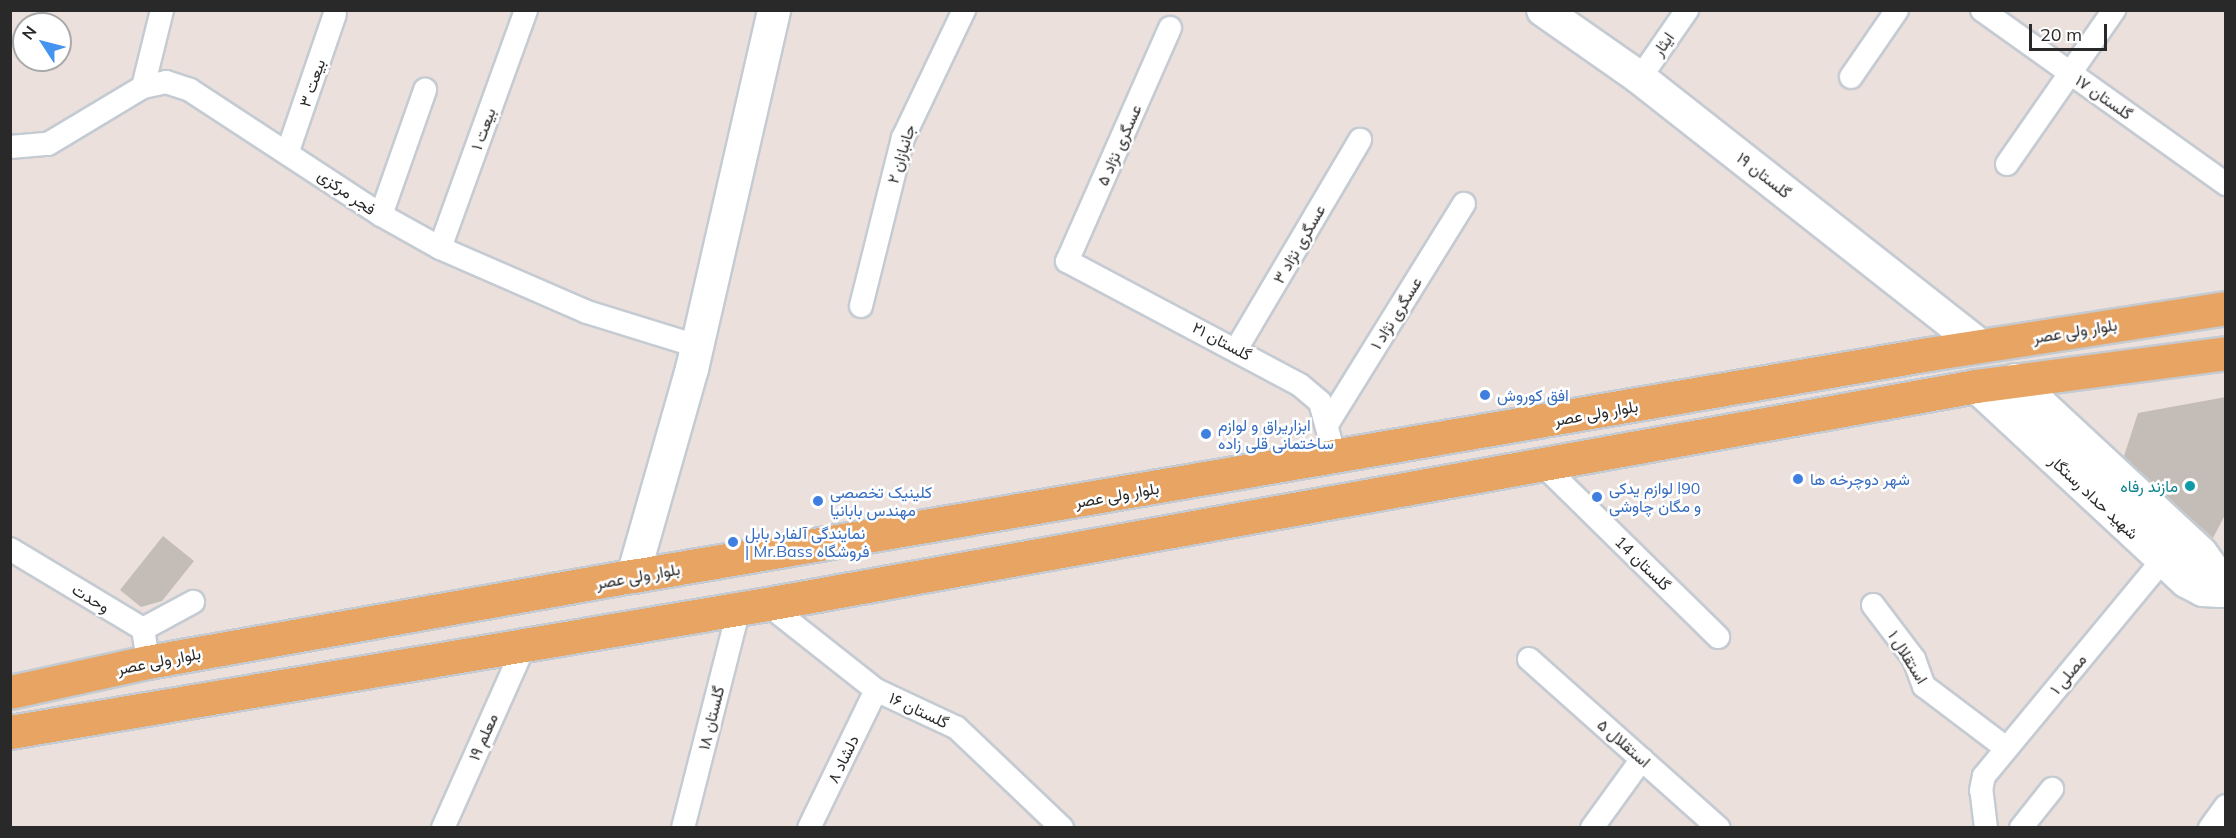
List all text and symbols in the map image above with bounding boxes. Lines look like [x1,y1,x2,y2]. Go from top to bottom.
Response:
north arrow [12,12,72,72]
scale bar [2032,12,2110,50]
text: N [17,22,41,43]
text: 20 m [2040,23,2082,46]
street label: ایثار [1648,28,1678,60]
street label: بیعت ۳ [295,57,329,109]
street label: گلستان ۱۷ [2072,70,2136,124]
street label: عسگری نژاد ۵ [1093,101,1145,189]
street label: بیعت ۱ [467,105,499,153]
street label: جانبازان ۲ [883,122,919,186]
street label: گلستان ۱۹ [1733,148,1795,202]
street label: فجر مرکزی [314,165,380,219]
street label: عسگری نژاد ۳ [1269,201,1329,287]
street label: عسگری نژاد ۱ [1366,273,1426,353]
street label: بلوار ولی عصر [2032,315,2118,347]
street label: گلستان ۲۱ [1189,317,1255,365]
place label: افق کوروش [1497,385,1569,405]
marker: افق کوروش [1478,388,1492,402]
street label: بلوار ولی عصر [1553,396,1639,430]
place label: ابزاریراق و لوازم ساختمانی قلی زاده [1218,415,1334,453]
marker: ابزاریراق و لوازم ساختمانی قلی زاده [1199,427,1213,441]
street label: شهید حداد رستگار [2046,451,2142,543]
place label: شهر دوچرخه ها [1810,469,1910,489]
marker: شهر دوچرخه ها [1791,472,1805,486]
place label: مازند رفاه [2120,476,2178,496]
street label: بلوار ولی عصر [1074,478,1160,512]
place label: لوازم یدکی l90 و مگان چاوشی [1609,478,1701,516]
marker: مازند رفاه [2183,479,2197,493]
place label: کلینیک تخصصی مهندس بابانیا [830,482,932,520]
marker: لوازم یدکی l90 و مگان چاوشی [1590,490,1604,504]
marker: کلینیک تخصصی مهندس بابانیا [811,494,825,508]
place label: نمایندگی آلفارد بابل | Mr.Bass فروشگاه [745,523,870,561]
street label: گلستان 14 [1611,532,1675,594]
marker: نمایندگی آلفارد بابل | Mr.Bass فروشگاه [726,535,740,549]
street label: بلوار ولی عصر [595,559,681,593]
street label: وحدت [69,579,113,617]
street label: استقلال ۱ [1884,627,1932,687]
street label: بلوار ولی عصر [116,643,202,679]
street label: مصلی ۱ [2046,650,2090,698]
street label: گلستان ۱۸ [694,684,728,752]
street label: گلستان ۱۶ [886,688,952,732]
street label: معلم ۱۹ [464,711,502,763]
street label: استقلال ۵ [1594,715,1654,771]
street label: دلشاد ۸ [823,732,863,786]

